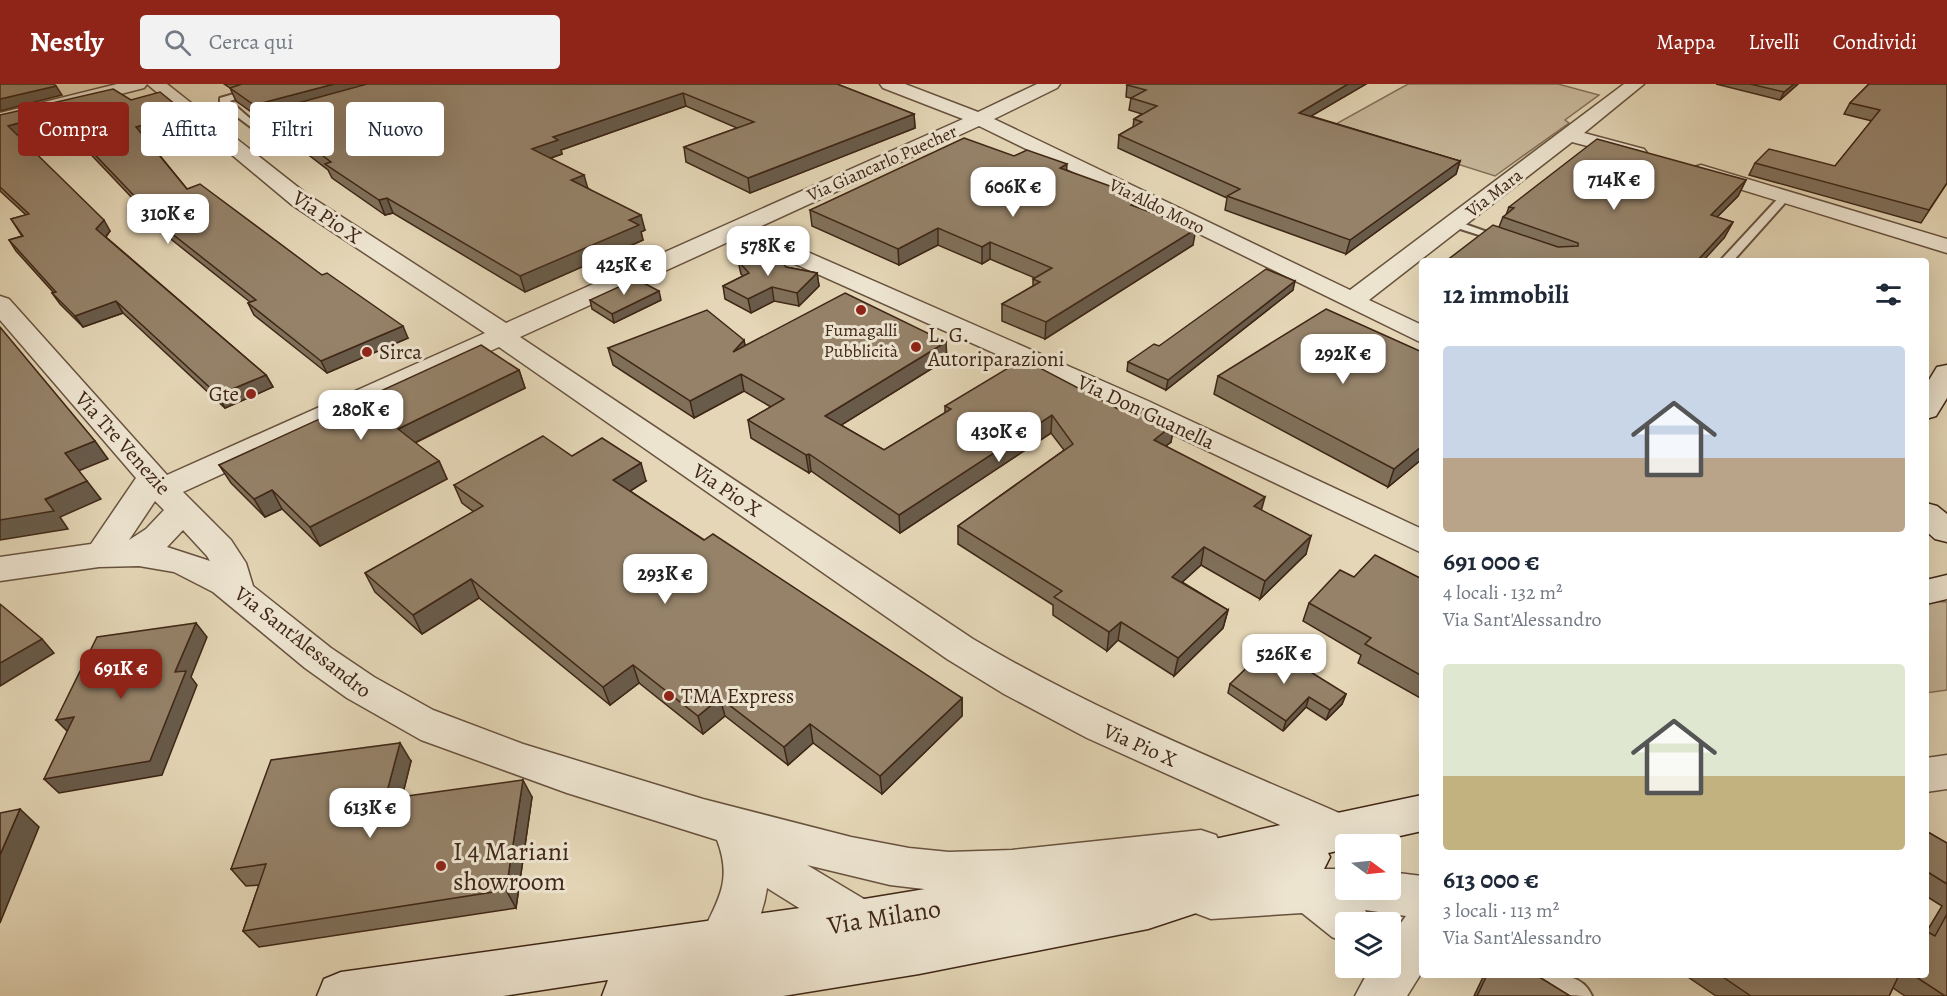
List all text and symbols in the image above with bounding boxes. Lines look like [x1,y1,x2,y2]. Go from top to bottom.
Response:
search box [140,15,560,69]
text: Nestly [30,23,104,61]
icon: search [161,26,194,59]
text: Cerca qui [209,27,293,57]
text: Mappa [1656,28,1715,56]
text: Livelli [1748,28,1800,56]
text: Condividi [1833,28,1917,56]
chip: Compra [18,102,129,156]
chip: Affitta [141,102,238,156]
chip: Filtri [250,102,334,156]
chip: Nuovo [346,102,444,156]
street label: Via Giancarlo Puecher [802,119,961,207]
pin: 714K € [1565,160,1663,211]
street label: Via Mara [1460,163,1528,223]
text: 714K € [1587,166,1641,193]
pin: 606K € [964,167,1062,218]
street label: Via Aldo Moro [1104,172,1209,239]
text: 606K € [985,173,1041,200]
street label: Via Pio X [286,183,367,250]
pin: 310K € [119,194,217,245]
text: 310K € [141,200,195,227]
pin: 578K € [719,226,817,277]
text: 578K € [741,232,795,259]
pin: 425K € [575,245,673,296]
text: 425K € [596,251,652,278]
text: 12 immobili [1443,277,1569,312]
icon: filters [1872,278,1905,311]
marker: Fumagalli Pubblicità [854,303,868,317]
place label: Fumagalli Pubblicità [824,318,899,363]
place label: L. G. Autoriparazioni [927,321,1065,373]
pin: 292K € [1294,334,1392,385]
place label: Sirca [379,338,422,366]
marker: L. G. Autoriparazioni [909,340,923,354]
text: 292K € [1315,340,1371,367]
marker: Sirca [360,345,374,359]
street label: Via Don Guanella [1072,368,1219,456]
place label: Gte [209,380,239,408]
street label: Via Tre Venezie [68,384,177,501]
icon: home [1620,385,1728,493]
marker: Gte [244,387,258,401]
pin: 280K € [312,390,410,441]
text: 280K € [332,396,390,423]
pin: 430K € [950,412,1048,463]
text: 430K € [971,418,1027,445]
street label: Via Pio X [686,456,767,523]
text: 691 000 € [1443,544,1540,579]
pin: 293K € [616,554,714,605]
text: 293K € [637,560,693,587]
street label: Via Sant'Alessandro [228,579,377,704]
text: 4 locali · 132 m² [1443,579,1563,606]
text: Via Sant'Alessandro [1443,606,1602,633]
pin: 526K € [1235,634,1333,685]
text: 526K € [1256,640,1312,667]
pin: 691K € [72,649,170,700]
text: 691K € [94,655,148,682]
place label: TMA Express [681,682,794,710]
marker: TMA Express [662,689,676,703]
icon: home [1620,703,1728,811]
street label: Via Pio X [1098,716,1181,774]
pin: 613K € [321,788,419,839]
text: 613K € [343,794,397,821]
place label: I 4 Mariani showroom [453,834,569,899]
north arrow [1335,834,1401,900]
map controls [1335,834,1401,978]
marker: I 4 Mariani showroom [434,859,448,873]
text: 613 000 € [1443,862,1539,897]
street label: Via Milano [824,891,943,943]
text: 3 locali · 113 m² [1443,897,1559,924]
button: layers [1335,912,1401,978]
text: Via Sant'Alessandro [1443,924,1602,951]

